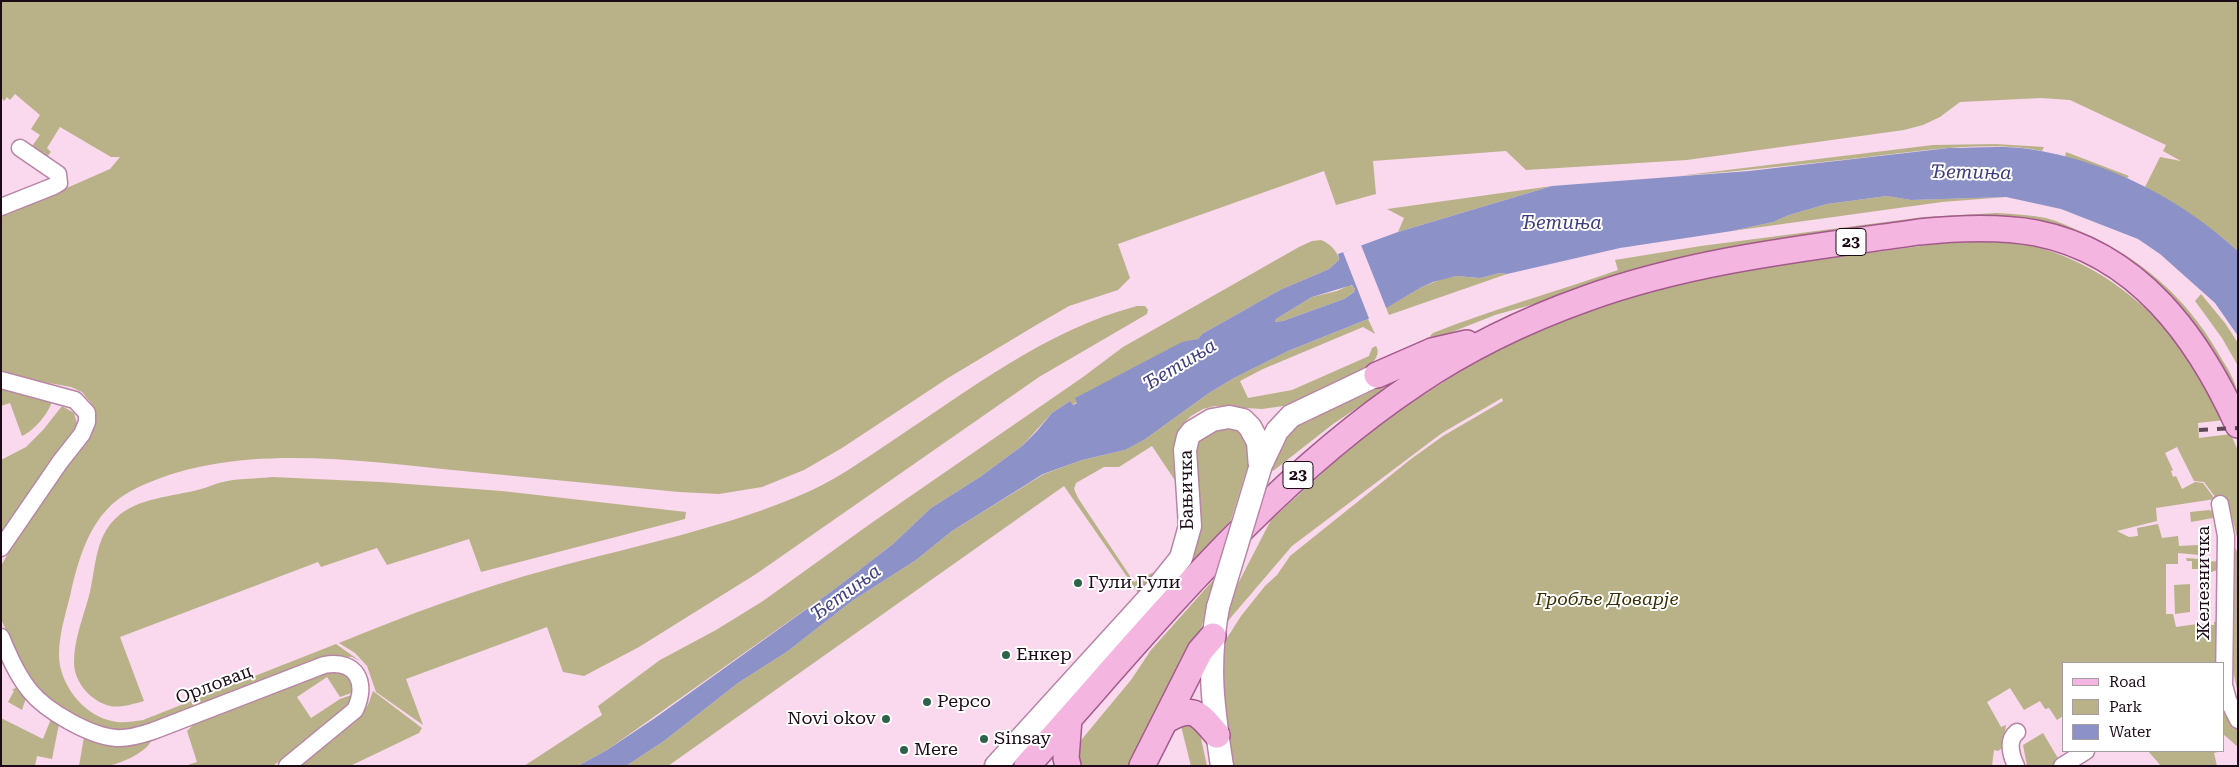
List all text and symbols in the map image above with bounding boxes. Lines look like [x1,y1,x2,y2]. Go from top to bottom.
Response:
water label: Ђетиња [1930,161,2012,185]
water label: Ђетиња [1520,212,1602,234]
road number: 23 [1836,228,1866,256]
water label: Ђетиња [1139,334,1221,396]
street label: Бањичка [1176,450,1198,530]
road number: 23 [1283,462,1313,488]
street label: Железничка [2193,526,2215,640]
water label: Ђетиња [806,560,886,626]
place label: Гули Гули [1088,572,1181,594]
marker: Гули Гули [1072,577,1084,589]
park label: Гробље Доварје [1535,589,1679,611]
place label: Енкер [1016,644,1072,666]
marker: Енкер [1000,649,1012,661]
street label: Орловац [173,661,255,709]
legend [2062,662,2224,752]
text: Road [2109,673,2146,691]
place label: Pepco [937,691,991,713]
marker: Pepco [921,696,933,708]
text: Park [2109,698,2142,716]
place label: Novi okov [787,708,876,730]
marker: Novi okov [880,713,892,725]
text: Water [2109,723,2151,741]
place label: Sinsay [994,728,1051,750]
marker: Sinsay [978,733,990,745]
place label: Mere [914,739,958,761]
marker: Mere [898,744,910,756]

